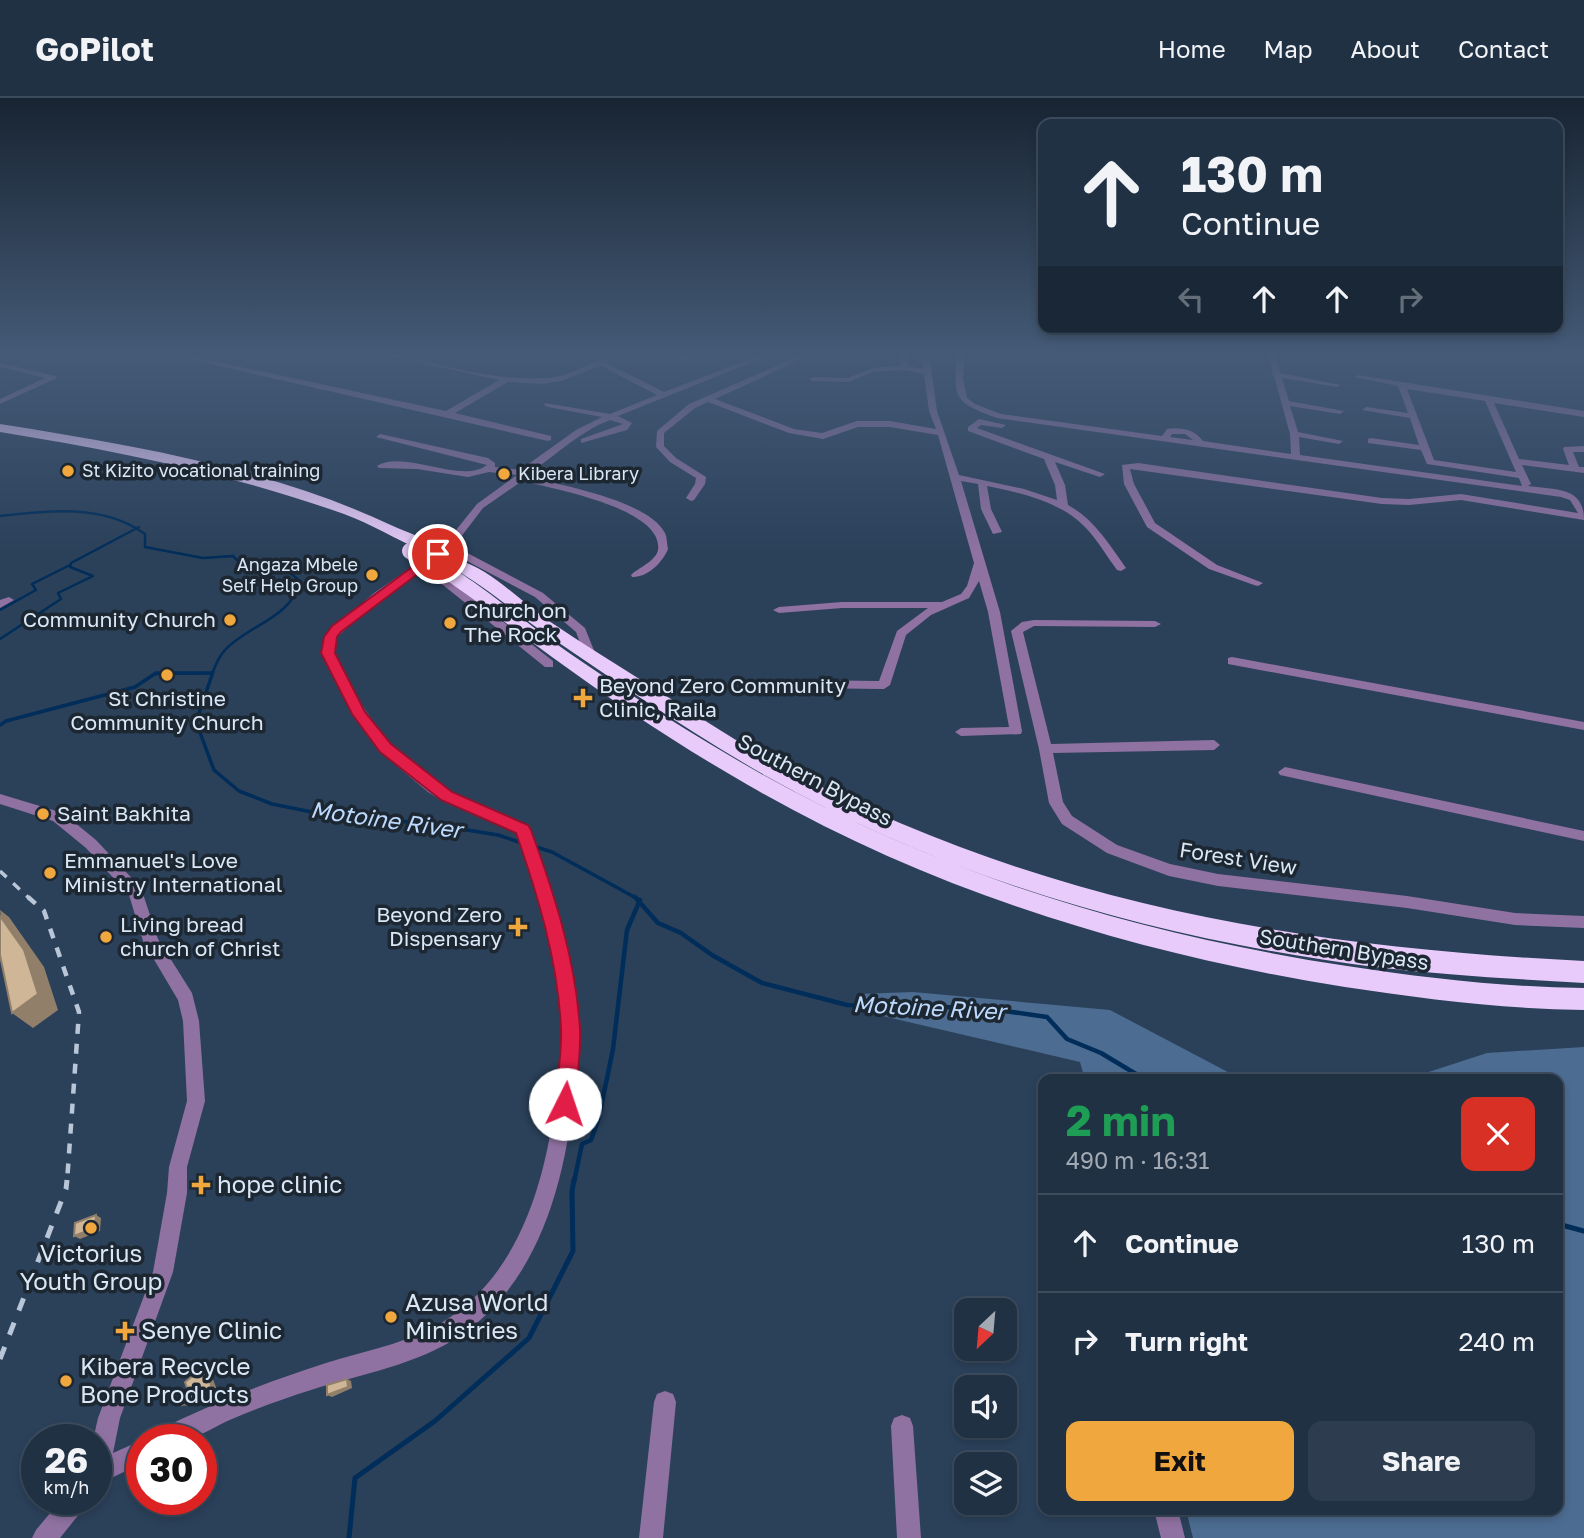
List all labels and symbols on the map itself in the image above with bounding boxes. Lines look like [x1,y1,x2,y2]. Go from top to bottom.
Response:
place label: St Kizito vocational training [82,459,320,481]
place label: Kibera Library [518,462,639,484]
marker: St Kizito vocational training [60,463,76,479]
marker: Kibera Library [496,466,512,482]
pin [408,524,468,584]
place label: Angaza Mbele Self Help Group [222,553,358,596]
marker: Angaza Mbele Self Help Group [364,567,380,583]
place label: Church on The Rock [464,597,567,647]
place label: Community Church [23,606,216,632]
marker: Community Church [222,612,238,628]
marker: Church on The Rock [442,615,458,631]
marker: St Christine Community Church [159,667,175,683]
place label: Beyond Zero Community Clinic, Raila [599,672,846,722]
place label: St Christine Community Church [70,685,264,735]
marker: Beyond Zero Community Clinic, Raila [573,688,593,708]
street label: Southern Bypass [734,727,897,831]
water label: Motoine River [309,795,467,844]
place label: Saint Bakhita [57,800,191,826]
marker: Saint Bakhita [35,806,51,822]
street label: Forest View [1178,836,1299,880]
place label: Emmanuel's Love Ministry International [64,847,282,897]
marker: Emmanuel's Love Ministry International [42,865,58,881]
place label: Beyond Zero Dispensary [376,901,502,951]
place label: Living bread church of Christ [120,911,281,961]
marker: Beyond Zero Dispensary [508,917,528,937]
street label: Southern Bypass [1258,923,1431,975]
marker: Living bread church of Christ [98,929,114,945]
water label: Motoine River [852,989,1009,1025]
position arrow [528,1067,602,1141]
place label: hope clinic [217,1169,342,1198]
marker: hope clinic [191,1175,211,1195]
marker: Victorius Youth Group [83,1220,99,1236]
place label: Victorius Youth Group [20,1238,162,1295]
place label: Azusa World Ministries [405,1287,548,1344]
north arrow [954,1298,1017,1362]
marker: Azusa World Ministries [383,1309,399,1325]
place label: Senye Clinic [141,1315,282,1344]
marker: Senye Clinic [115,1321,135,1341]
place label: Kibera Recycle Bone Products [80,1351,250,1408]
marker: Kibera Recycle Bone Products [58,1373,74,1389]
speed limit sign: 30 [126,1424,217,1515]

